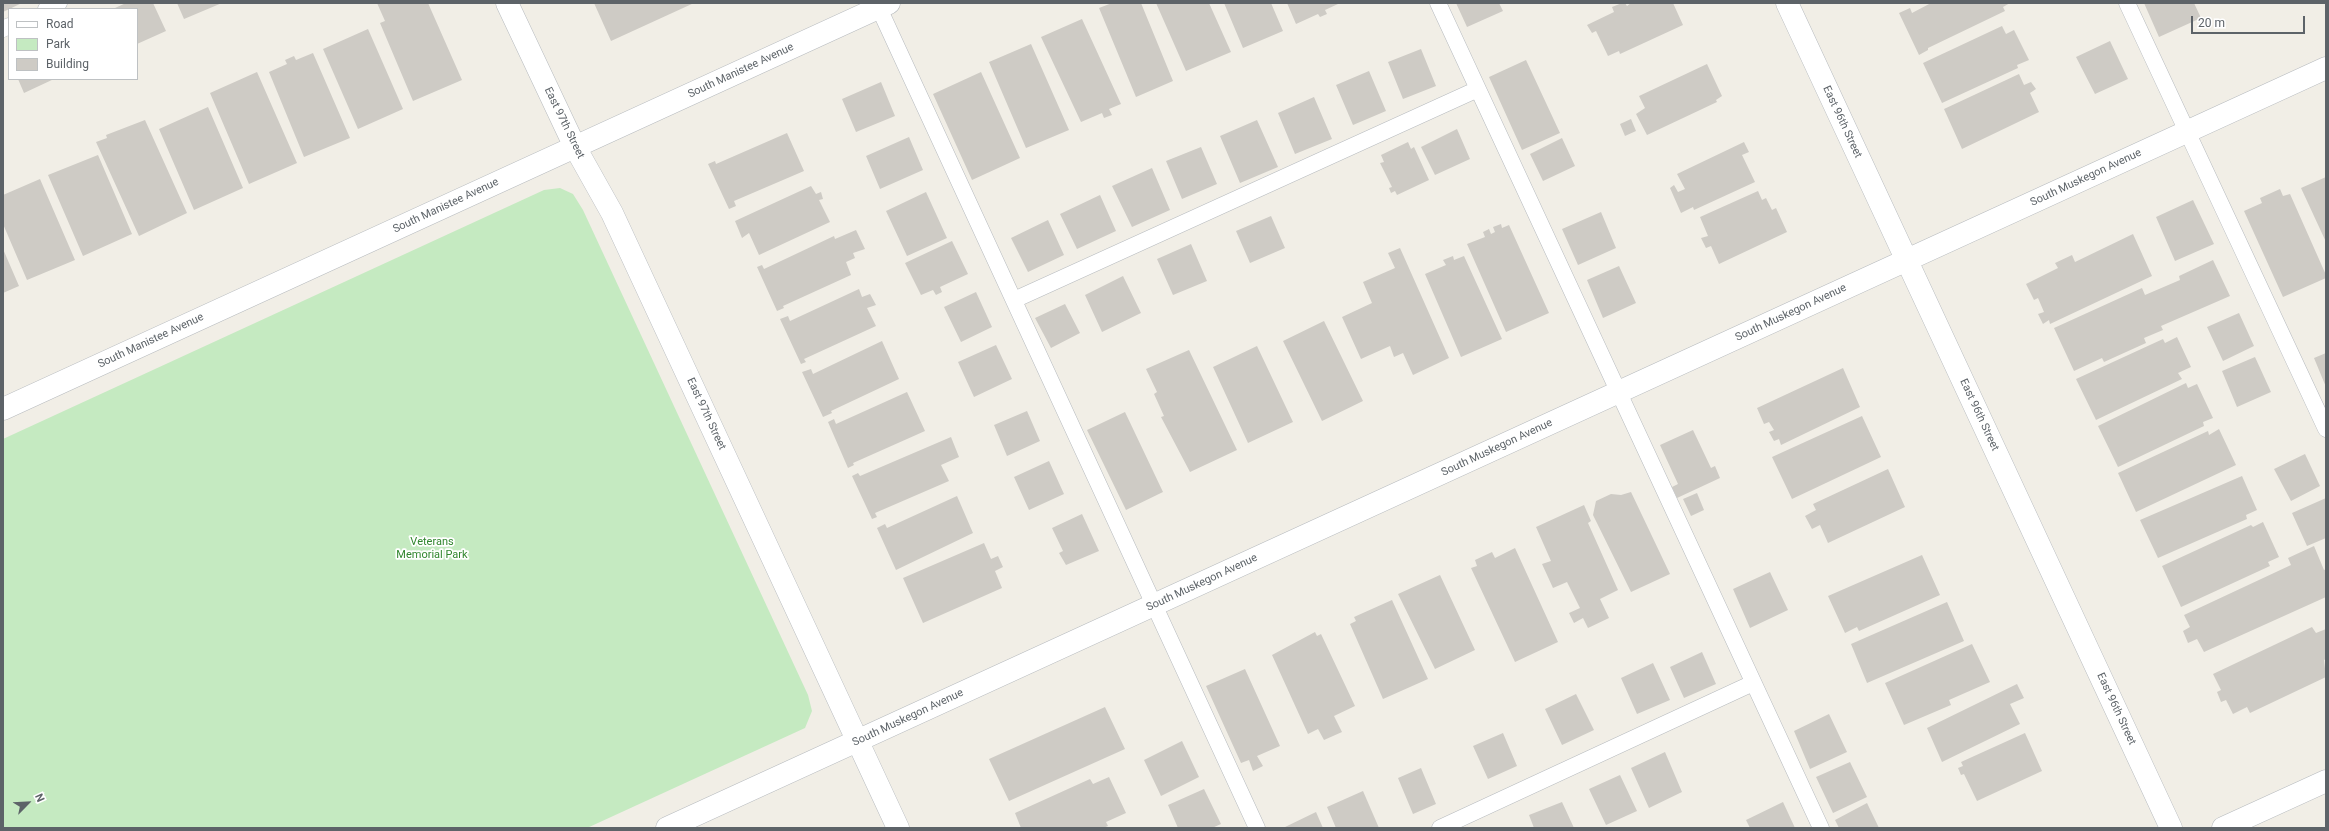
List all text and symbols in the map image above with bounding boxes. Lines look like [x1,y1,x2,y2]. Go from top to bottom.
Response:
legend [8,8,138,80]
scale bar [2193,8,2307,34]
text: 20 m [2198,16,2225,30]
text: Road [46,17,74,31]
text: Park [46,37,70,51]
street label: South Manistee Avenue [686,41,796,101]
text: Building [46,57,89,71]
street label: East 96th Street [1820,84,1864,160]
street label: East 97th Street [541,85,587,161]
street label: South Muskegon Avenue [2028,146,2144,210]
street label: South Manistee Avenue [391,176,501,236]
street label: South Muskegon Avenue [1733,281,1849,345]
street label: South Manistee Avenue [96,311,206,371]
street label: East 97th Street [684,376,728,452]
street label: East 96th Street [1957,377,2001,453]
street label: South Muskegon Avenue [1439,416,1555,480]
park label: Veterans Memorial Park [396,535,468,561]
street label: South Muskegon Avenue [1144,551,1260,615]
street label: East 96th Street [2094,671,2138,747]
street label: South Muskegon Avenue [850,686,966,750]
north arrow [8,783,48,823]
text: N [32,792,47,804]

